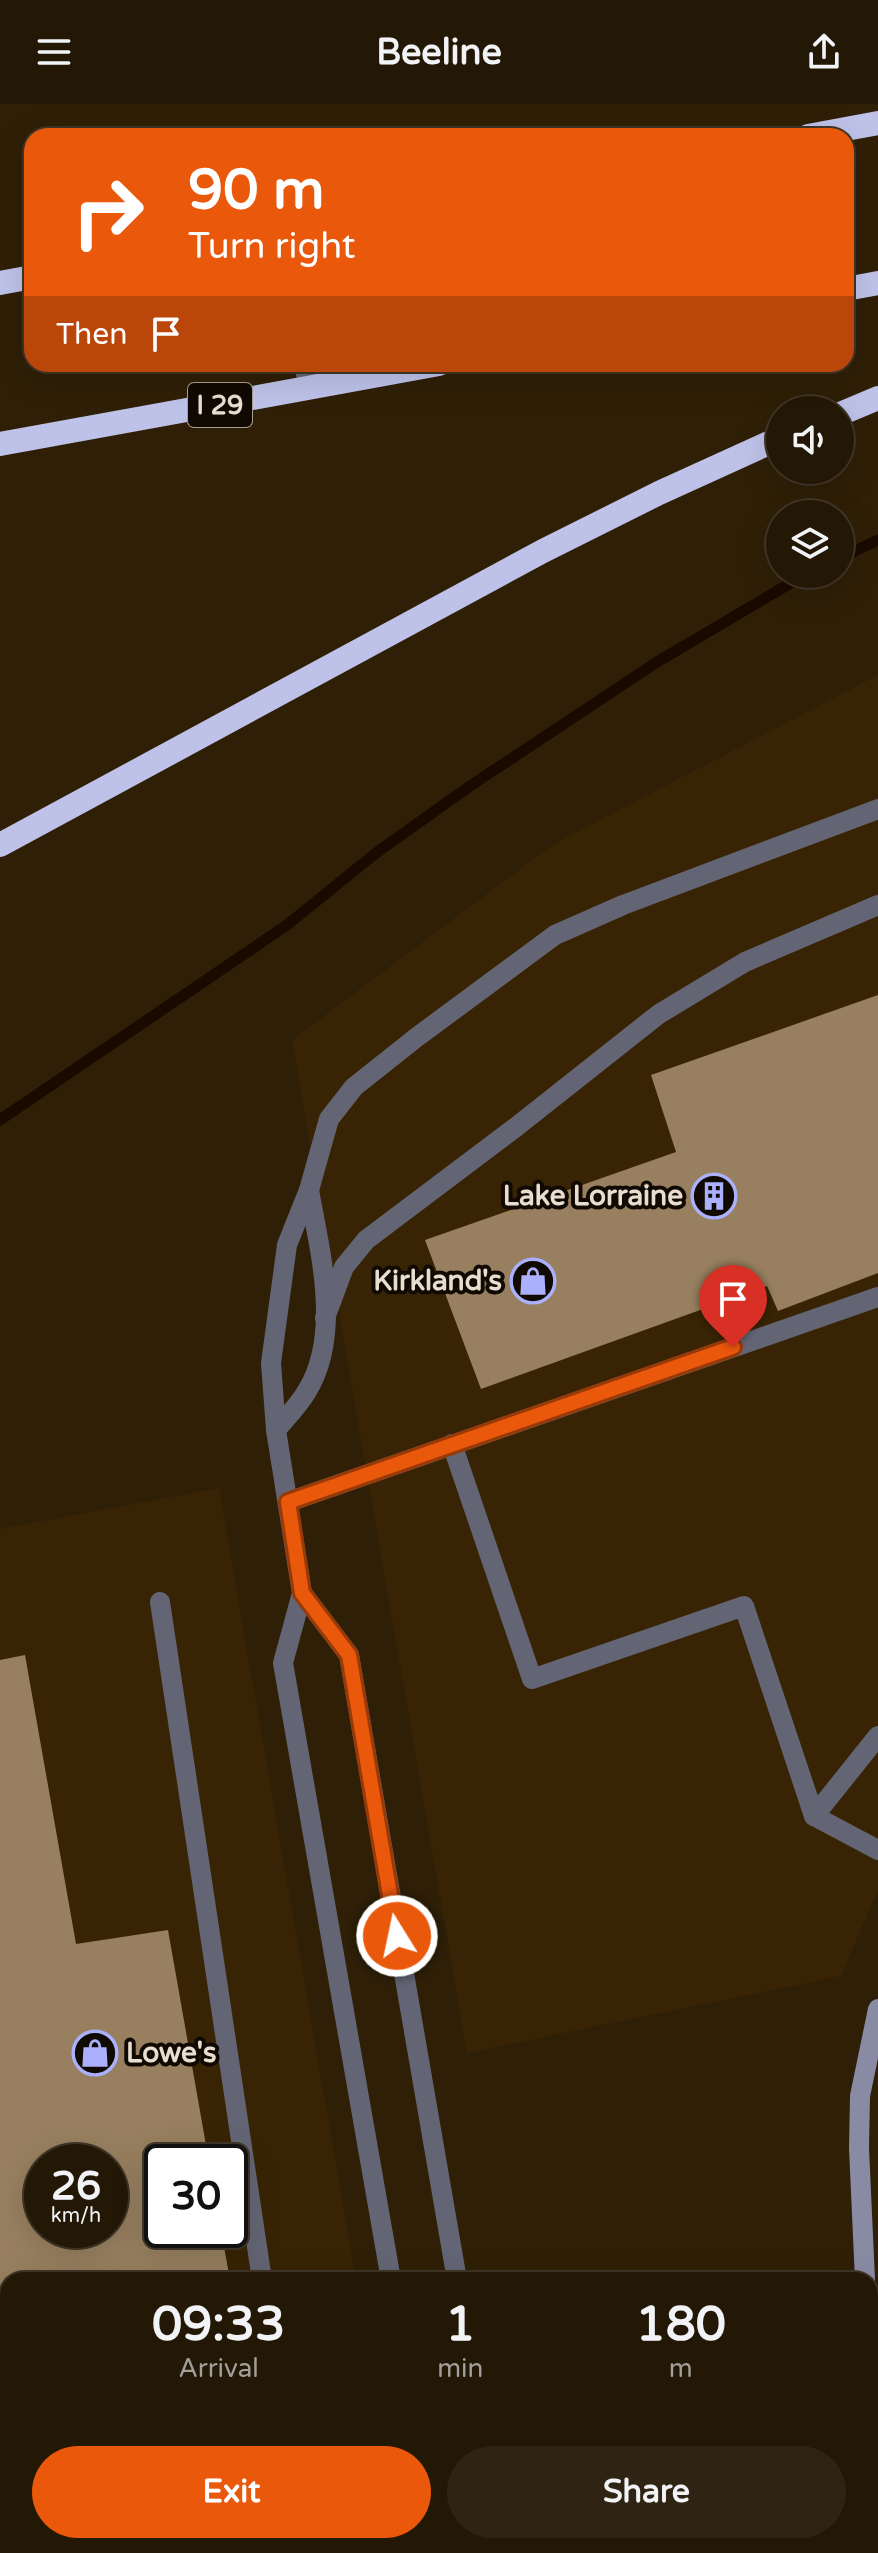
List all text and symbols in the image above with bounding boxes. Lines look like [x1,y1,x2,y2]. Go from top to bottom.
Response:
icon: menu [32,30,76,74]
icon: share [802,30,846,74]
text: Beeline [376,31,502,74]
text: 90 m [188,157,324,224]
icon: right [56,160,160,264]
text: Turn right [188,225,355,268]
icon: arrive [144,312,188,356]
text: Then [56,316,128,353]
road number: I 29 [188,383,252,427]
map controls [766,396,854,588]
button: sound [766,396,854,484]
button: layers [766,500,854,588]
building icon: Lake Lorraine [690,1172,738,1220]
place label: Lake Lorraine [503,1179,683,1213]
shop icon: Kirkland's [509,1257,557,1305]
place label: Kirkland's [373,1264,502,1298]
pin [699,1265,767,1347]
icon: arrive [711,1277,755,1321]
position arrow [355,1894,439,1978]
shop icon: Lowe's [71,2029,119,2077]
place label: Lowe's [126,2036,216,2070]
speed limit sign: 30 [144,2144,248,2248]
text: 26 [51,2162,101,2210]
text: km/h [51,2204,101,2228]
text: 09:33 [152,2296,285,2354]
text: 1 [445,2296,475,2354]
text: 180 [635,2296,726,2354]
text: Arrival [178,2353,259,2384]
text: min [437,2353,483,2384]
text: m [669,2353,693,2384]
button: Exit [32,2446,431,2538]
button: Share [447,2446,846,2538]

